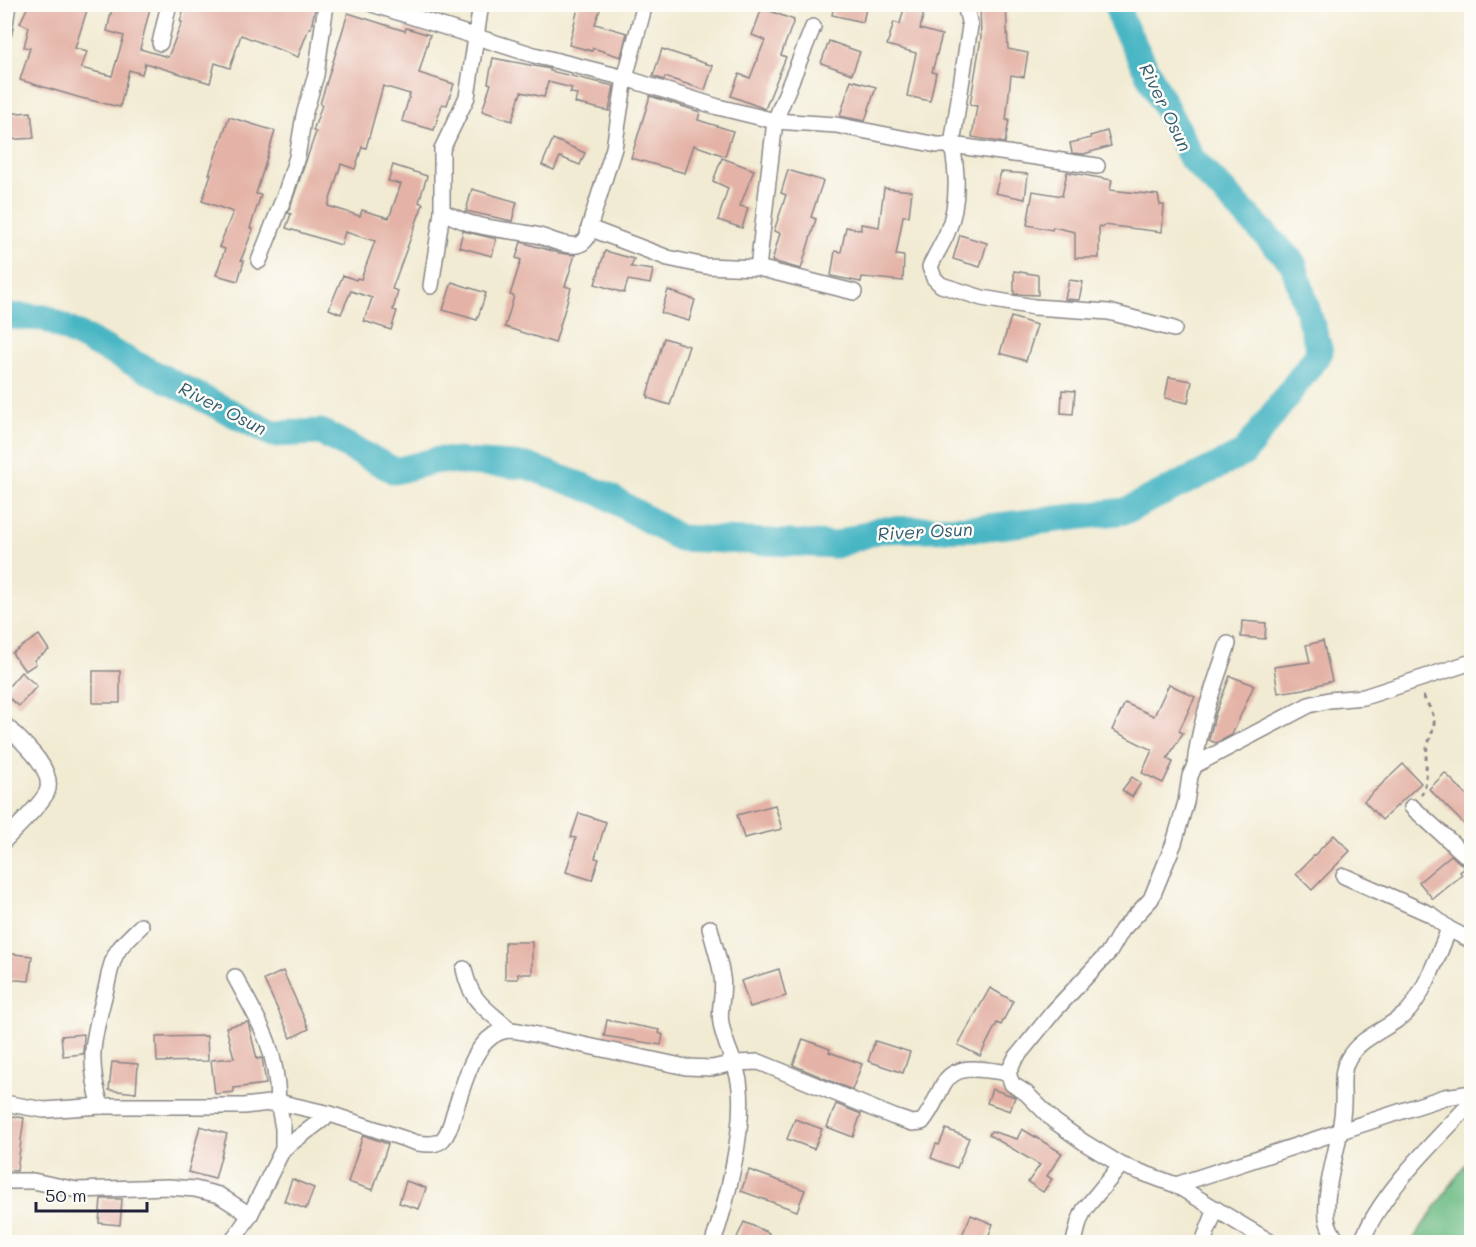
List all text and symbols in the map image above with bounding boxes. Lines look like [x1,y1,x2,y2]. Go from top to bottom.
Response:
water label: River Osun [1134,59,1198,155]
water label: River Osun [175,376,271,440]
water label: River Osun [877,517,973,545]
scale bar [36,1175,147,1213]
text: 50 m [45,1183,87,1207]

